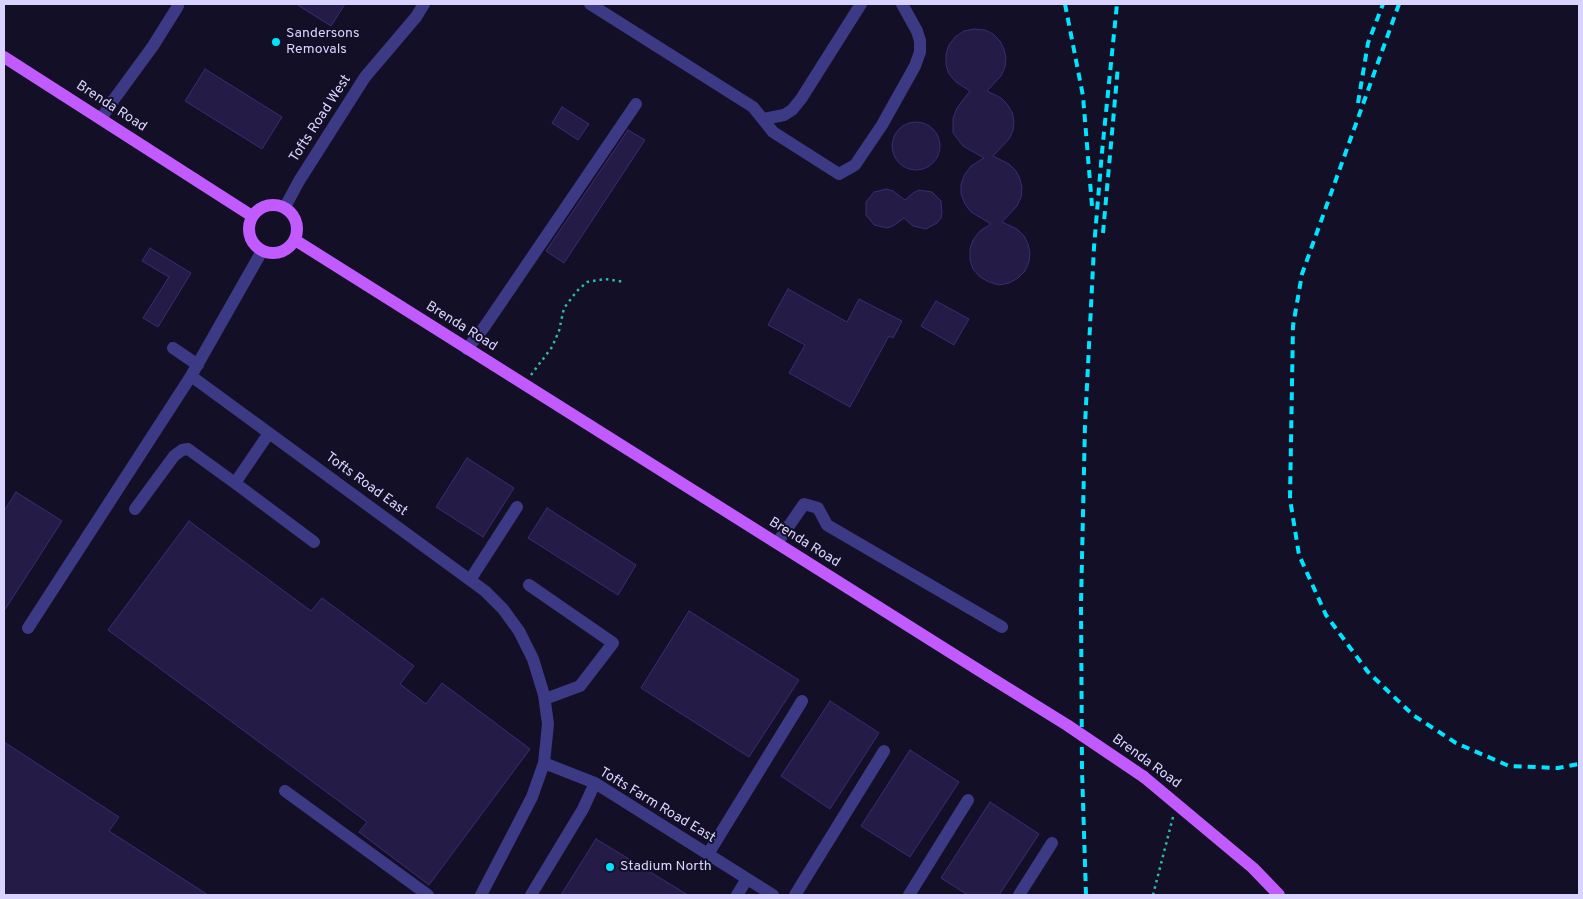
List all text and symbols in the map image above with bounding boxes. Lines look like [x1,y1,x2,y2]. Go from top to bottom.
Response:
place label: Sandersons Removals [286,26,359,58]
marker: Sandersons Removals [270,36,282,48]
street label: Tofts Road West [287,72,355,166]
street label: Brenda Road [72,78,150,136]
street label: Brenda Road [422,298,500,356]
street label: Tofts Road East [322,450,410,520]
street label: Brenda Road [765,514,843,572]
street label: Brenda Road [1108,731,1184,793]
street label: Tofts Farm Road East [596,765,718,847]
place label: Stadium North [620,859,712,875]
marker: Stadium North [604,861,616,873]

